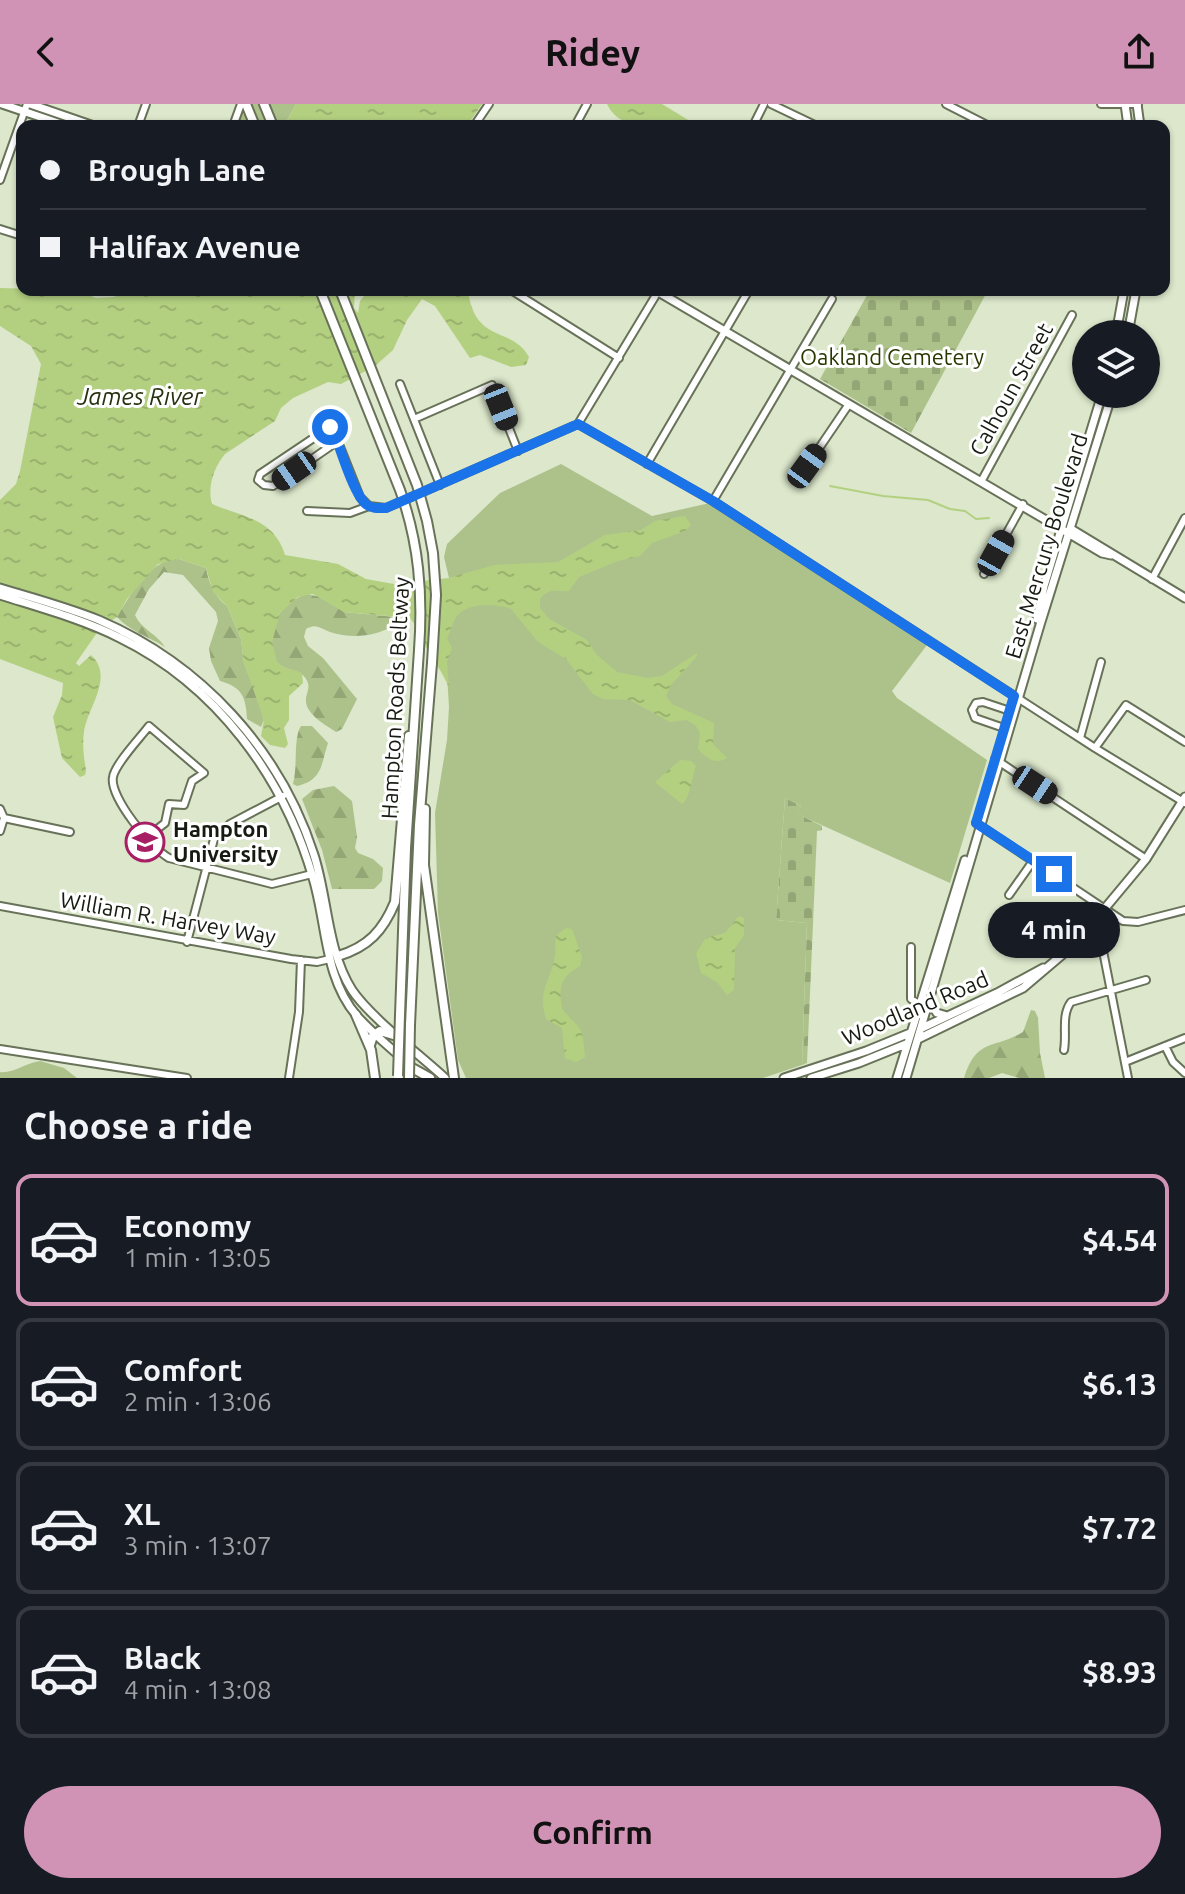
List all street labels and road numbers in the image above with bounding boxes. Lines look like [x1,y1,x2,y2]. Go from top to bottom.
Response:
street label: Calhoun Street [964,318,1057,459]
street label: East Mercury Boulevard [999,430,1092,662]
street label: Hampton Roads Beltway [376,576,413,820]
street label: William R. Harvey Way [58,886,278,949]
street label: Woodland Road [838,965,992,1050]

